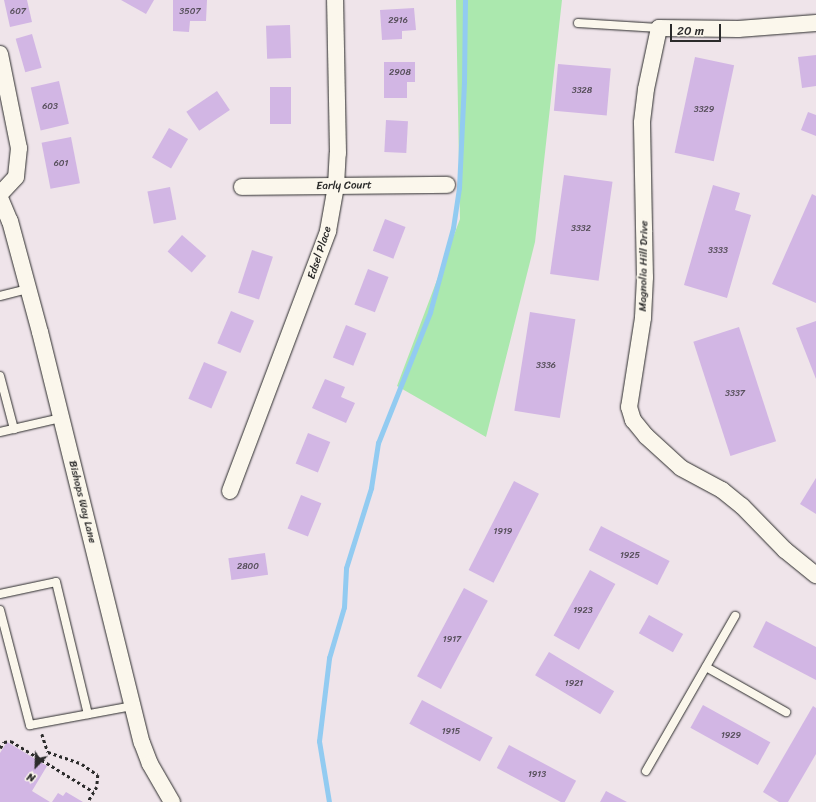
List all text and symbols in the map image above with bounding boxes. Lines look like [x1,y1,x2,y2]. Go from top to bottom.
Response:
house number: 607 [10,6,26,16]
house number: 3507 [179,6,201,16]
house number: 2916 [388,15,408,25]
scale bar [672,16,723,42]
text: 20 m [677,20,704,42]
house number: 2908 [389,67,411,77]
house number: 3328 [572,85,592,95]
house number: 603 [42,101,58,111]
house number: 3329 [694,104,714,114]
house number: 601 [54,158,68,168]
street label: Early Court [316,179,372,193]
street label: Magnolia Hill Drive [637,220,651,312]
house number: 3332 [571,223,591,233]
street label: Edsel Place [305,225,335,281]
house number: 3333 [708,245,728,255]
house number: 3336 [536,360,556,370]
house number: 3337 [725,388,745,398]
street label: Bishops Way Lane [65,459,99,545]
house number: 1919 [494,526,512,536]
house number: 1925 [620,550,640,560]
house number: 2800 [237,561,259,571]
house number: 1923 [573,605,593,615]
house number: 1917 [443,634,461,644]
house number: 1921 [565,678,583,688]
house number: 1915 [442,726,460,736]
house number: 1929 [721,730,741,740]
north arrow [16,746,56,786]
text: N [24,767,38,788]
house number: 1913 [528,769,546,779]

